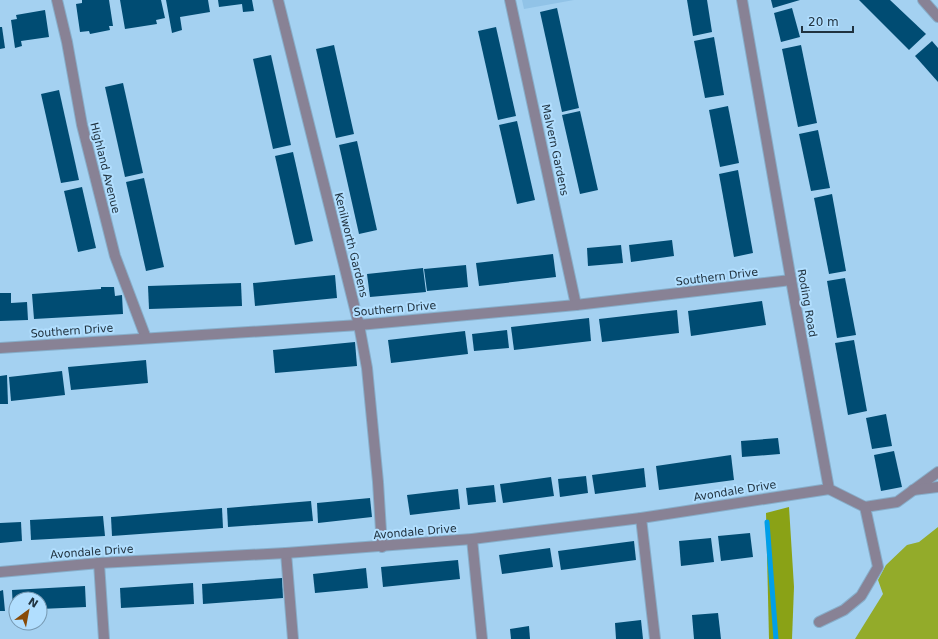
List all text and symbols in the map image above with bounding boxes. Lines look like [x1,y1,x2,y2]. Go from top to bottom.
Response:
scale bar [802,8,853,34]
text: 20 m [808,15,839,29]
street label: Malvern Gardens [539,103,571,197]
street label: Highland Avenue [87,121,123,215]
street label: Kenilworth Gardens [332,191,370,299]
street label: Southern Drive [675,265,759,289]
street label: Roding Road [795,268,819,338]
street label: Southern Drive [353,299,437,319]
street label: Southern Drive [30,322,114,340]
street label: Avondale Drive [693,478,777,504]
street label: Avondale Drive [373,522,457,542]
street label: Avondale Drive [50,543,134,561]
north arrow [8,591,48,631]
text: N [26,595,40,611]

